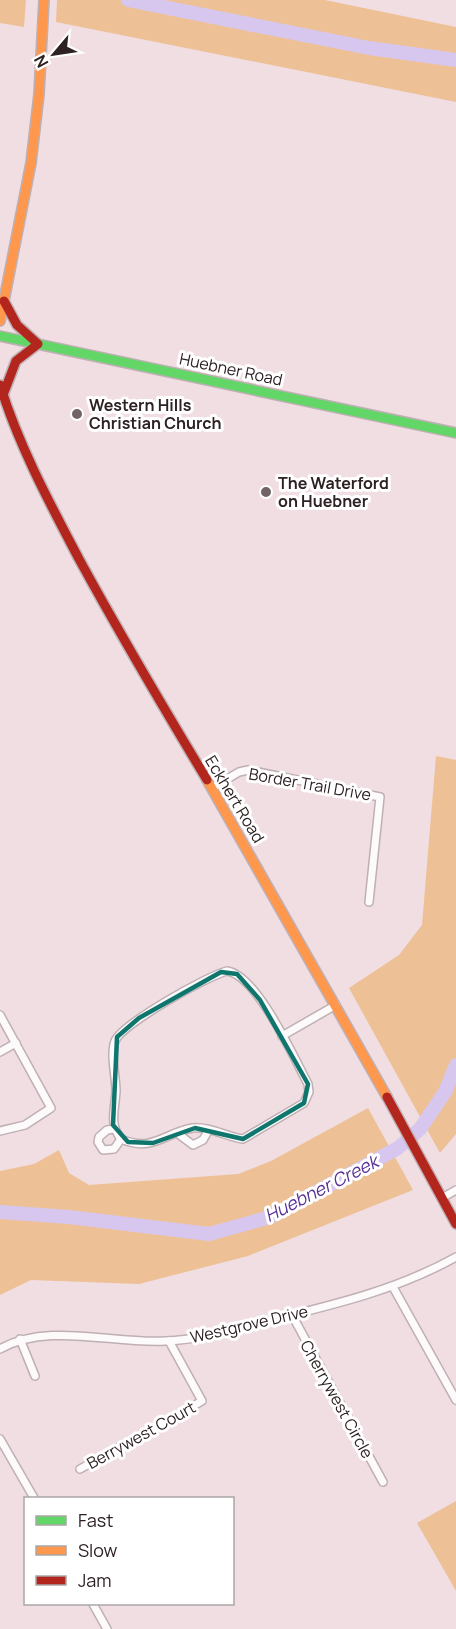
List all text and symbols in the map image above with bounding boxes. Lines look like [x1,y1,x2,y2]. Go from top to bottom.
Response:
north arrow [24,24,84,84]
text: N [28,51,53,72]
street label: Huebner Road [177,347,285,391]
place label: Western Hills Christian Church [89,394,221,434]
marker: Western Hills Christian Church [70,407,84,421]
place label: The Waterford on Huebner [278,472,389,512]
marker: The Waterford on Huebner [259,485,273,499]
street label: Eckhert Road [200,751,270,847]
street label: Border Trail Drive [247,762,373,806]
water label: Huebner Creek [260,1148,385,1227]
street label: Westgrove Drive [188,1300,310,1348]
street label: Cherrywest Circle [295,1336,379,1462]
street label: Berrywest Court [83,1396,199,1474]
legend [24,1497,234,1605]
text: Fast [78,1508,113,1532]
text: Slow [78,1538,118,1562]
text: Jam [78,1568,112,1592]

